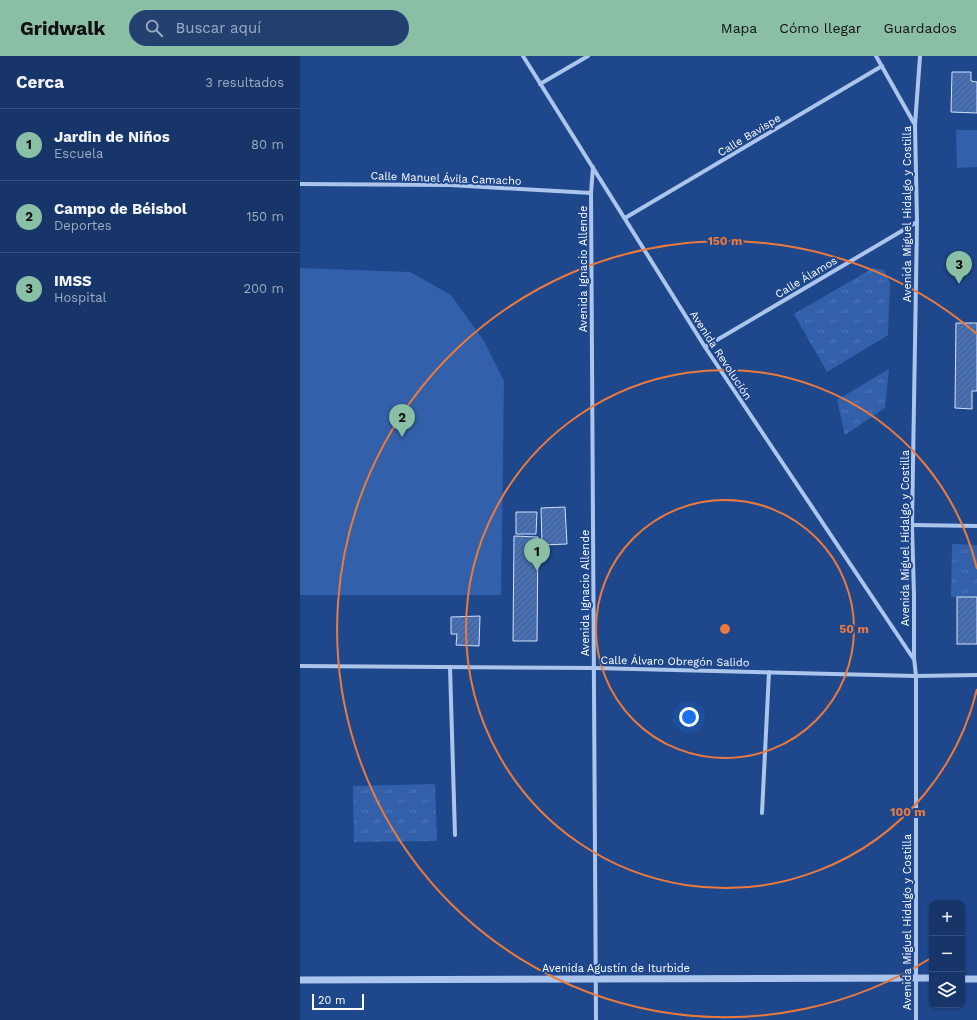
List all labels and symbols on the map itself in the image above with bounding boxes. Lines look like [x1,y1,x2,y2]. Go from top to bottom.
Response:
street label: Calle Bavispe [715,111,783,159]
street label: Avenida Miguel Hidalgo y Costilla [901,126,914,302]
street label: Calle Manuel Ávila Camacho [370,168,522,188]
street label: Avenida Ignacio Allende [577,206,590,332]
text: 150 m [708,234,742,248]
pin: 3 [946,251,972,284]
street label: Calle Álamos [772,253,840,301]
street label: Avenida Revolución [687,308,754,402]
pin: 2 [389,404,415,437]
street label: Avenida Miguel Hidalgo y Costilla [899,450,912,626]
street label: Avenida Ignacio Allende [579,530,592,656]
pin: 1 [524,538,550,571]
centre of rings [718,622,732,636]
text: 50 m [839,622,869,636]
street label: Calle Álvaro Obregón Salido [601,653,749,669]
your location [679,707,699,727]
text: 100 m [890,805,926,819]
street label: Avenida Miguel Hidalgo y Costilla [901,834,914,1010]
street label: Avenida Agustín de Iturbide [542,962,690,975]
scale bar [312,992,364,1011]

